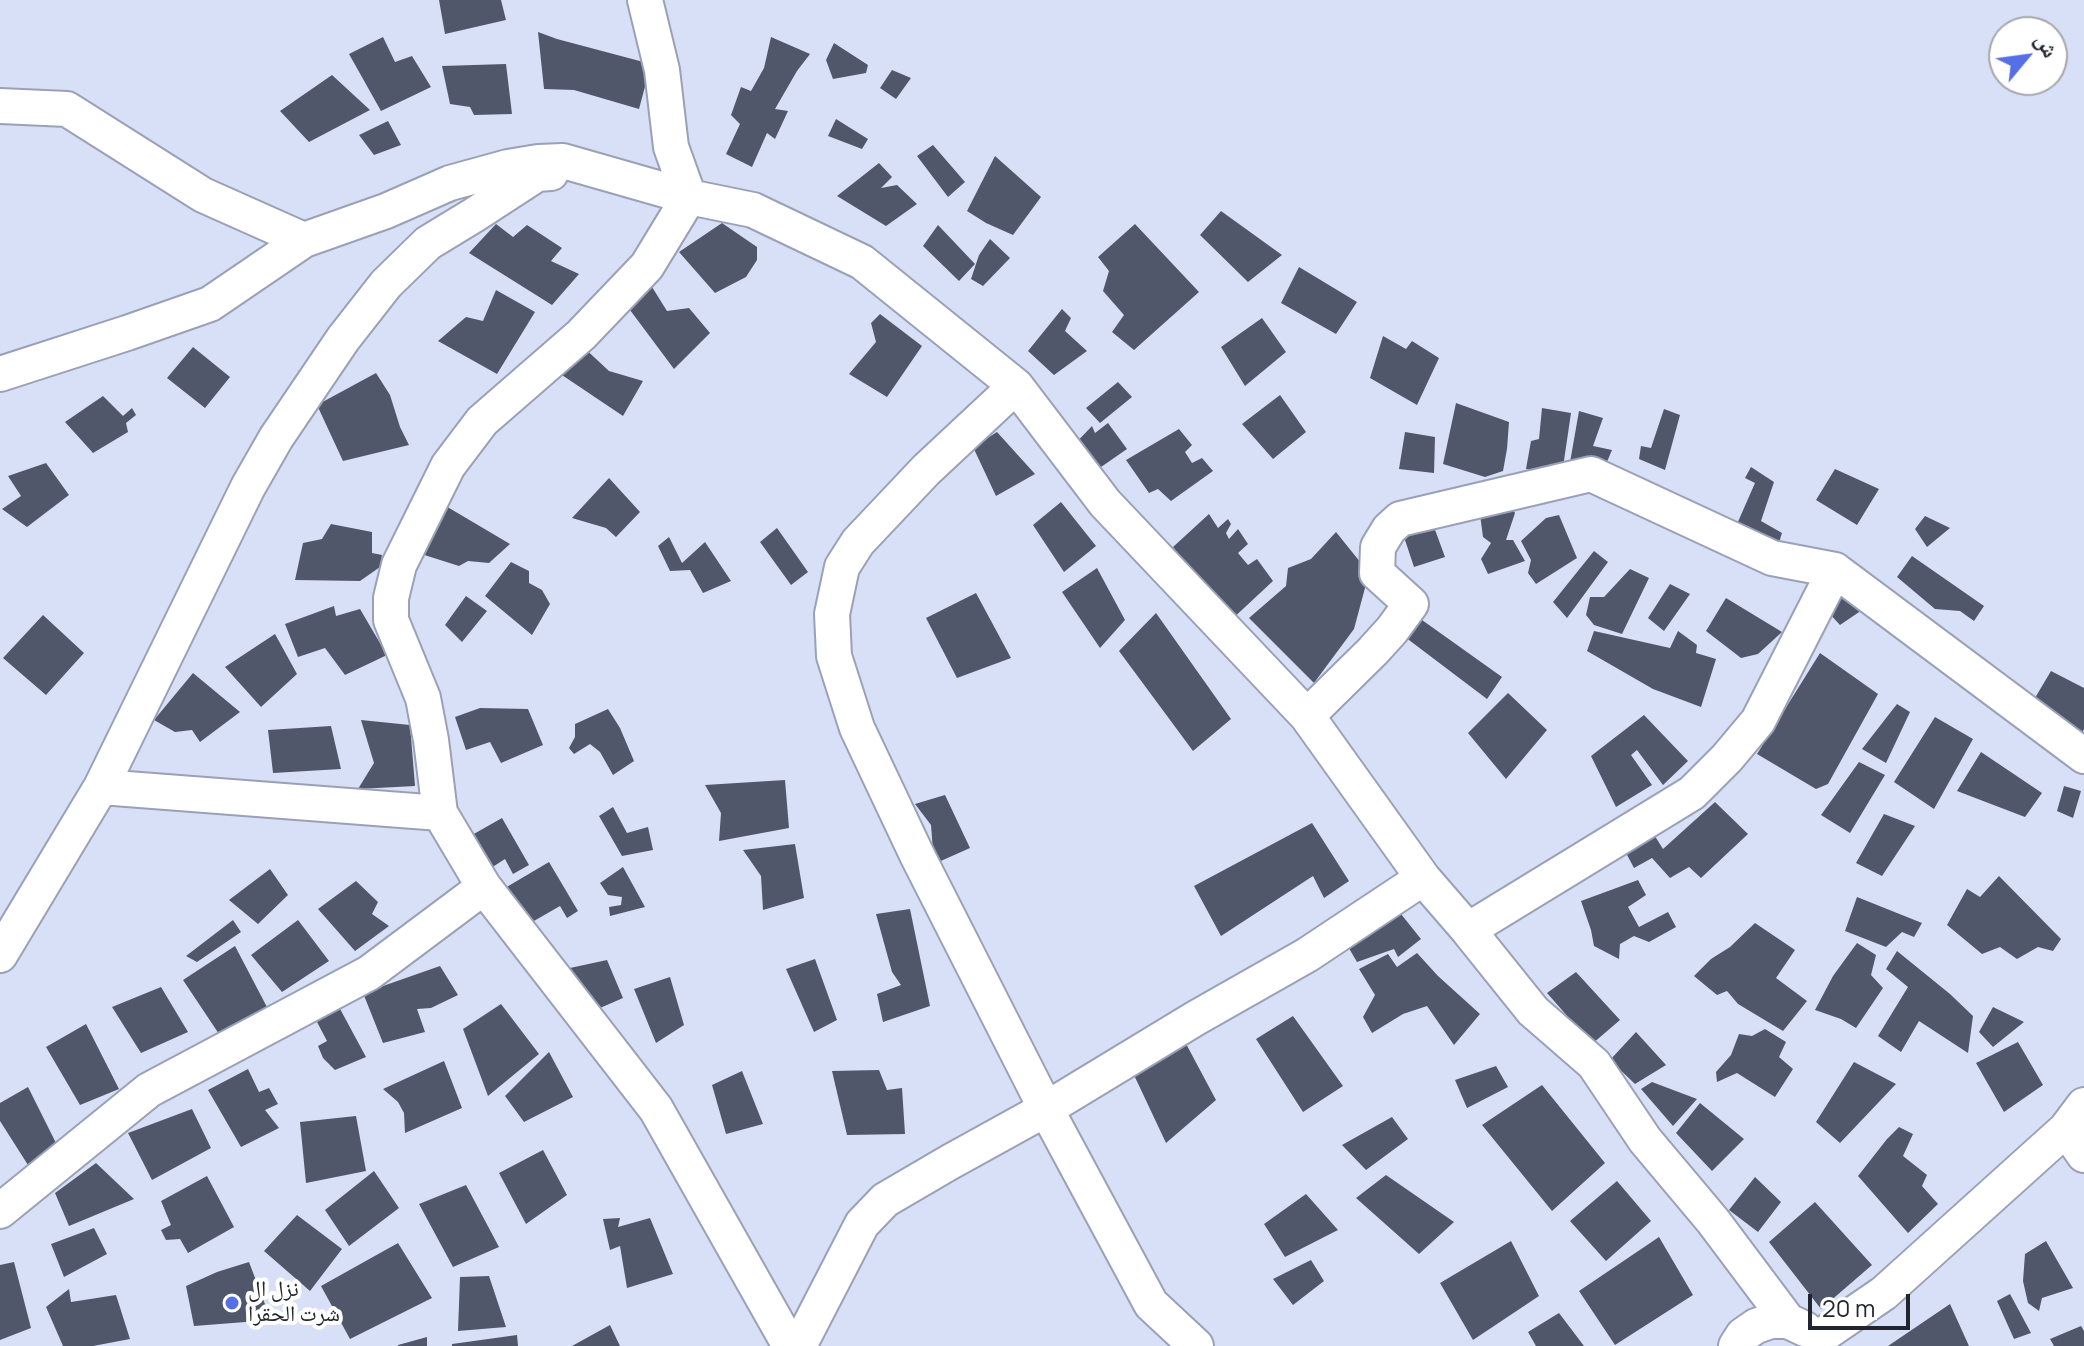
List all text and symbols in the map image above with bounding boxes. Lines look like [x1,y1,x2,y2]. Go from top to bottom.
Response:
north arrow [1988,16,2068,96]
text: ش [2028,28,2066,63]
place label: نزل ال شرت الحقرا [248,1277,340,1328]
scale bar [1812,1278,1914,1328]
text: 20 m [1822,1291,1875,1324]
marker: نزل ال شرت الحقرا [223,1294,241,1312]

